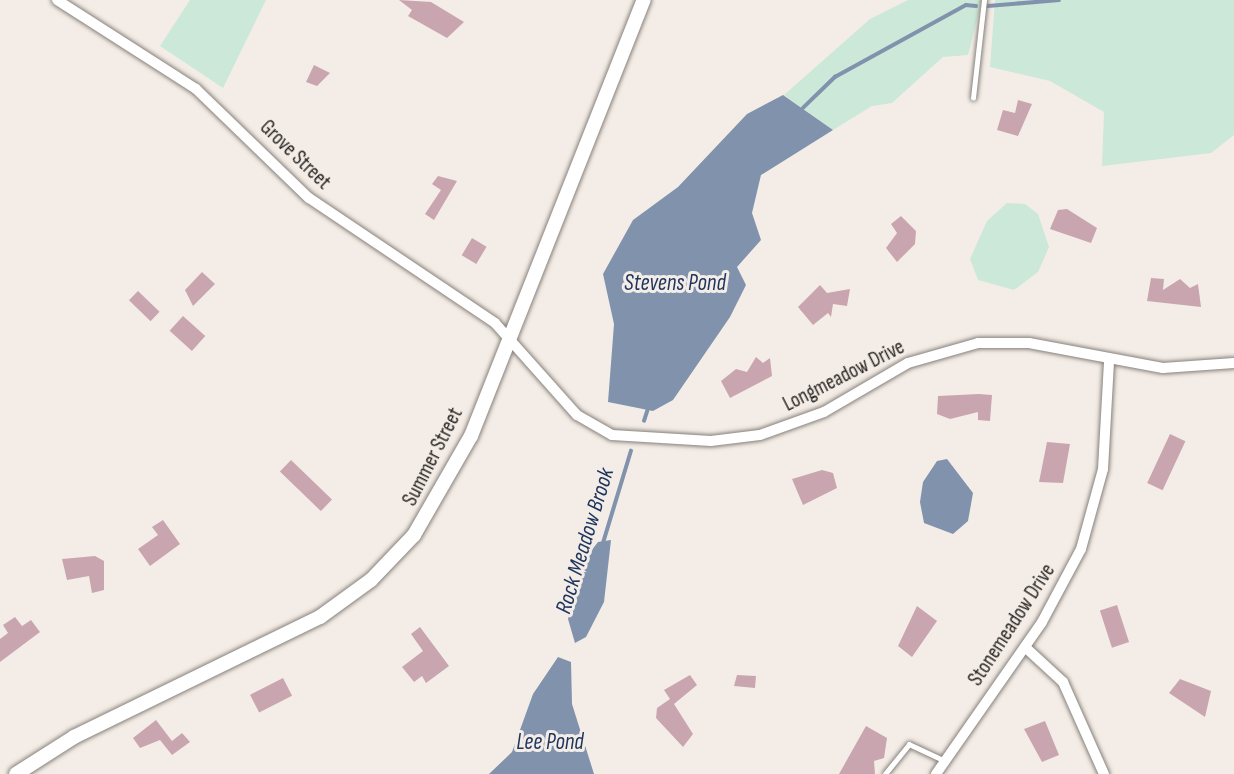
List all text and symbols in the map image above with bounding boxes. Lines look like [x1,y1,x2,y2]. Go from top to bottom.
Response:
street label: Grove Street [254,115,336,195]
water label: Stevens Pond [624,269,726,297]
street label: Longmeadow Drive [779,335,909,417]
street label: Summer Street [398,404,468,510]
water label: Rock Meadow Brook [550,465,620,617]
street label: Stonemeadow Drive [963,559,1061,691]
water label: Lee Pond [516,728,584,756]

